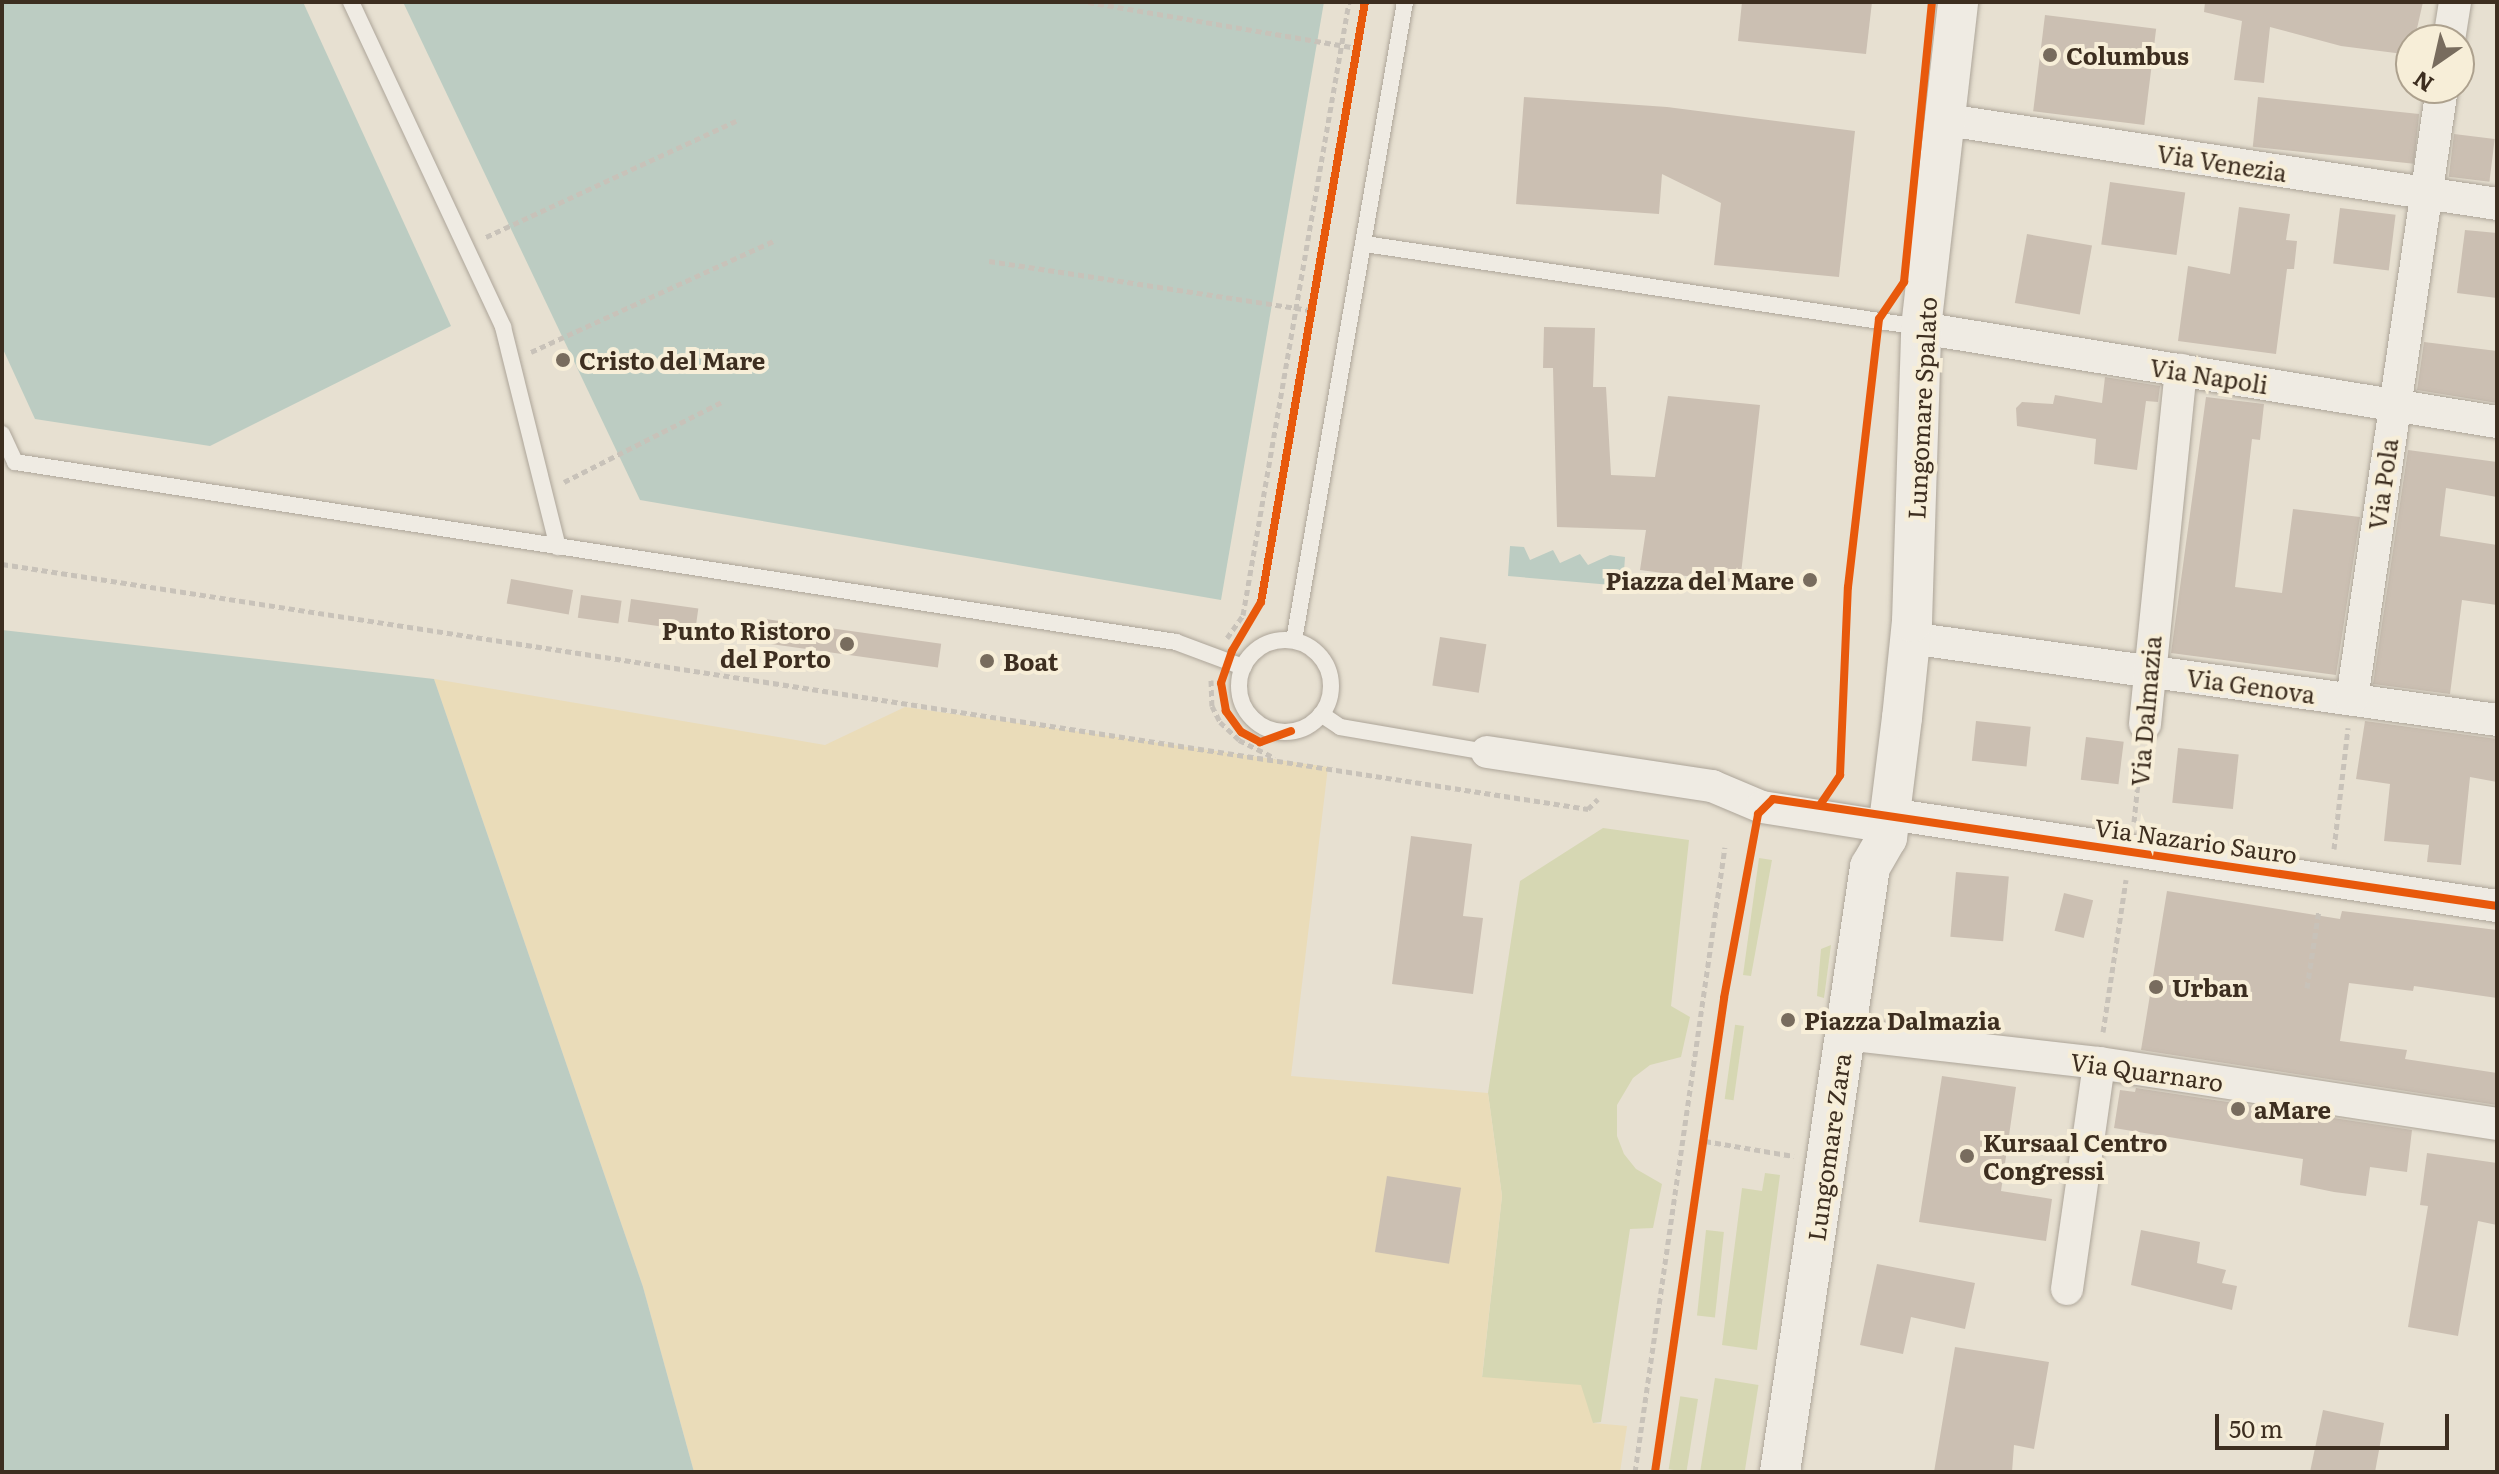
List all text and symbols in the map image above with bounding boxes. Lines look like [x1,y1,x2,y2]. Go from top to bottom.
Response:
north arrow [2395,24,2475,104]
place label: Columbus [2066,41,2189,69]
marker: Columbus [2041,46,2059,64]
text: N [2406,64,2439,101]
street label: Via Venezia [2155,138,2289,186]
street label: Lungomare Spalato [1901,296,1941,520]
place label: Cristo del Mare [579,346,765,374]
marker: Cristo del Mare [554,351,572,369]
street label: Via Napoli [2148,351,2270,399]
street label: Via Pola [2361,436,2403,532]
place label: Piazza del Mare [1605,566,1794,594]
marker: Piazza del Mare [1801,571,1819,589]
place label: Punto Ristoro del Porto [662,616,831,672]
street label: Via Dalmazia [2124,634,2166,788]
marker: Punto Ristoro del Porto [838,635,856,653]
place label: Boat [1003,647,1058,675]
marker: Boat [978,652,996,670]
street label: Via Genova [2185,662,2317,708]
street label: Via Nazario Sauro [2093,812,2299,868]
place label: Urban [2172,973,2249,1001]
marker: Urban [2147,978,2165,996]
place label: Piazza Dalmazia [1804,1006,2001,1034]
marker: Piazza Dalmazia [1779,1011,1797,1029]
street label: Via Quarnaro [2069,1046,2225,1096]
street label: Lungomare Zara [1801,1051,1855,1243]
place label: aMare [2254,1095,2331,1123]
marker: aMare [2229,1100,2247,1118]
place label: Kursaal Centro Congressi [1983,1128,2167,1184]
marker: Kursaal Centro Congressi [1958,1147,1976,1165]
scale bar [2219,1398,2453,1448]
text: 50 m [2229,1410,2283,1445]

